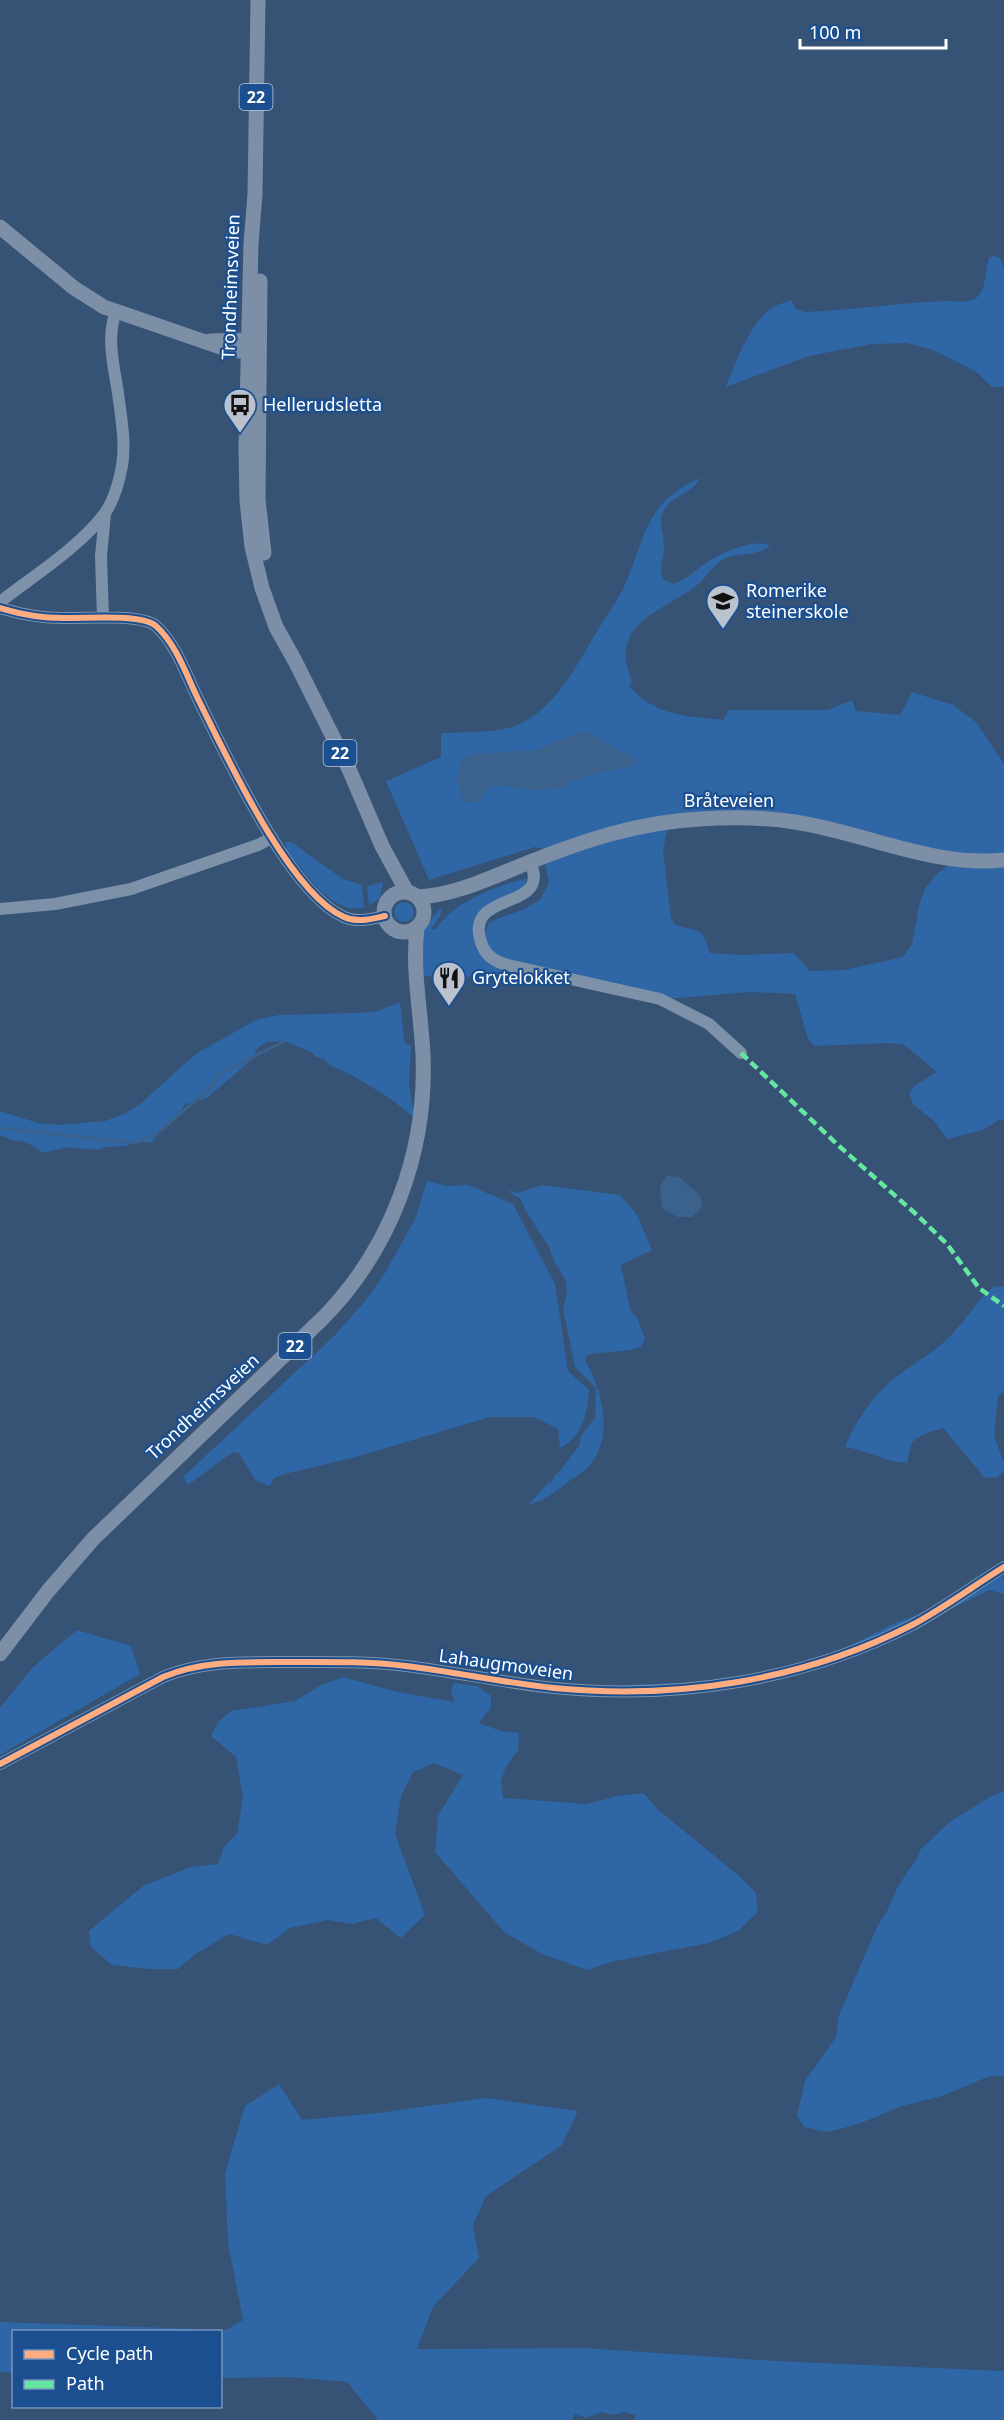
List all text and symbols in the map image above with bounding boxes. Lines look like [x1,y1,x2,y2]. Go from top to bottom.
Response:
scale bar [800,12,946,50]
text: 100 m [809,20,861,44]
road number: 22 [240,84,272,110]
street label: Trondheimsveien [215,214,245,360]
bus stop icon: Hellerudsletta [222,387,258,434]
place label: Hellerudsletta [263,392,382,416]
place label: Romerike steinerskole [746,578,849,623]
school or university icon: Romerike steinerskole [705,583,741,630]
road number: 22 [324,740,356,766]
street label: Bråteveien [684,788,774,812]
restaurant icon: Grytelokket [431,960,467,1007]
place label: Grytelokket [472,965,570,989]
road number: 22 [278,1333,312,1359]
street label: Trondheimsveien [141,1348,264,1465]
street label: Lahaugmoveien [437,1643,575,1685]
legend [12,2330,222,2408]
text: Cycle path [66,2341,153,2365]
text: Path [66,2371,105,2395]

